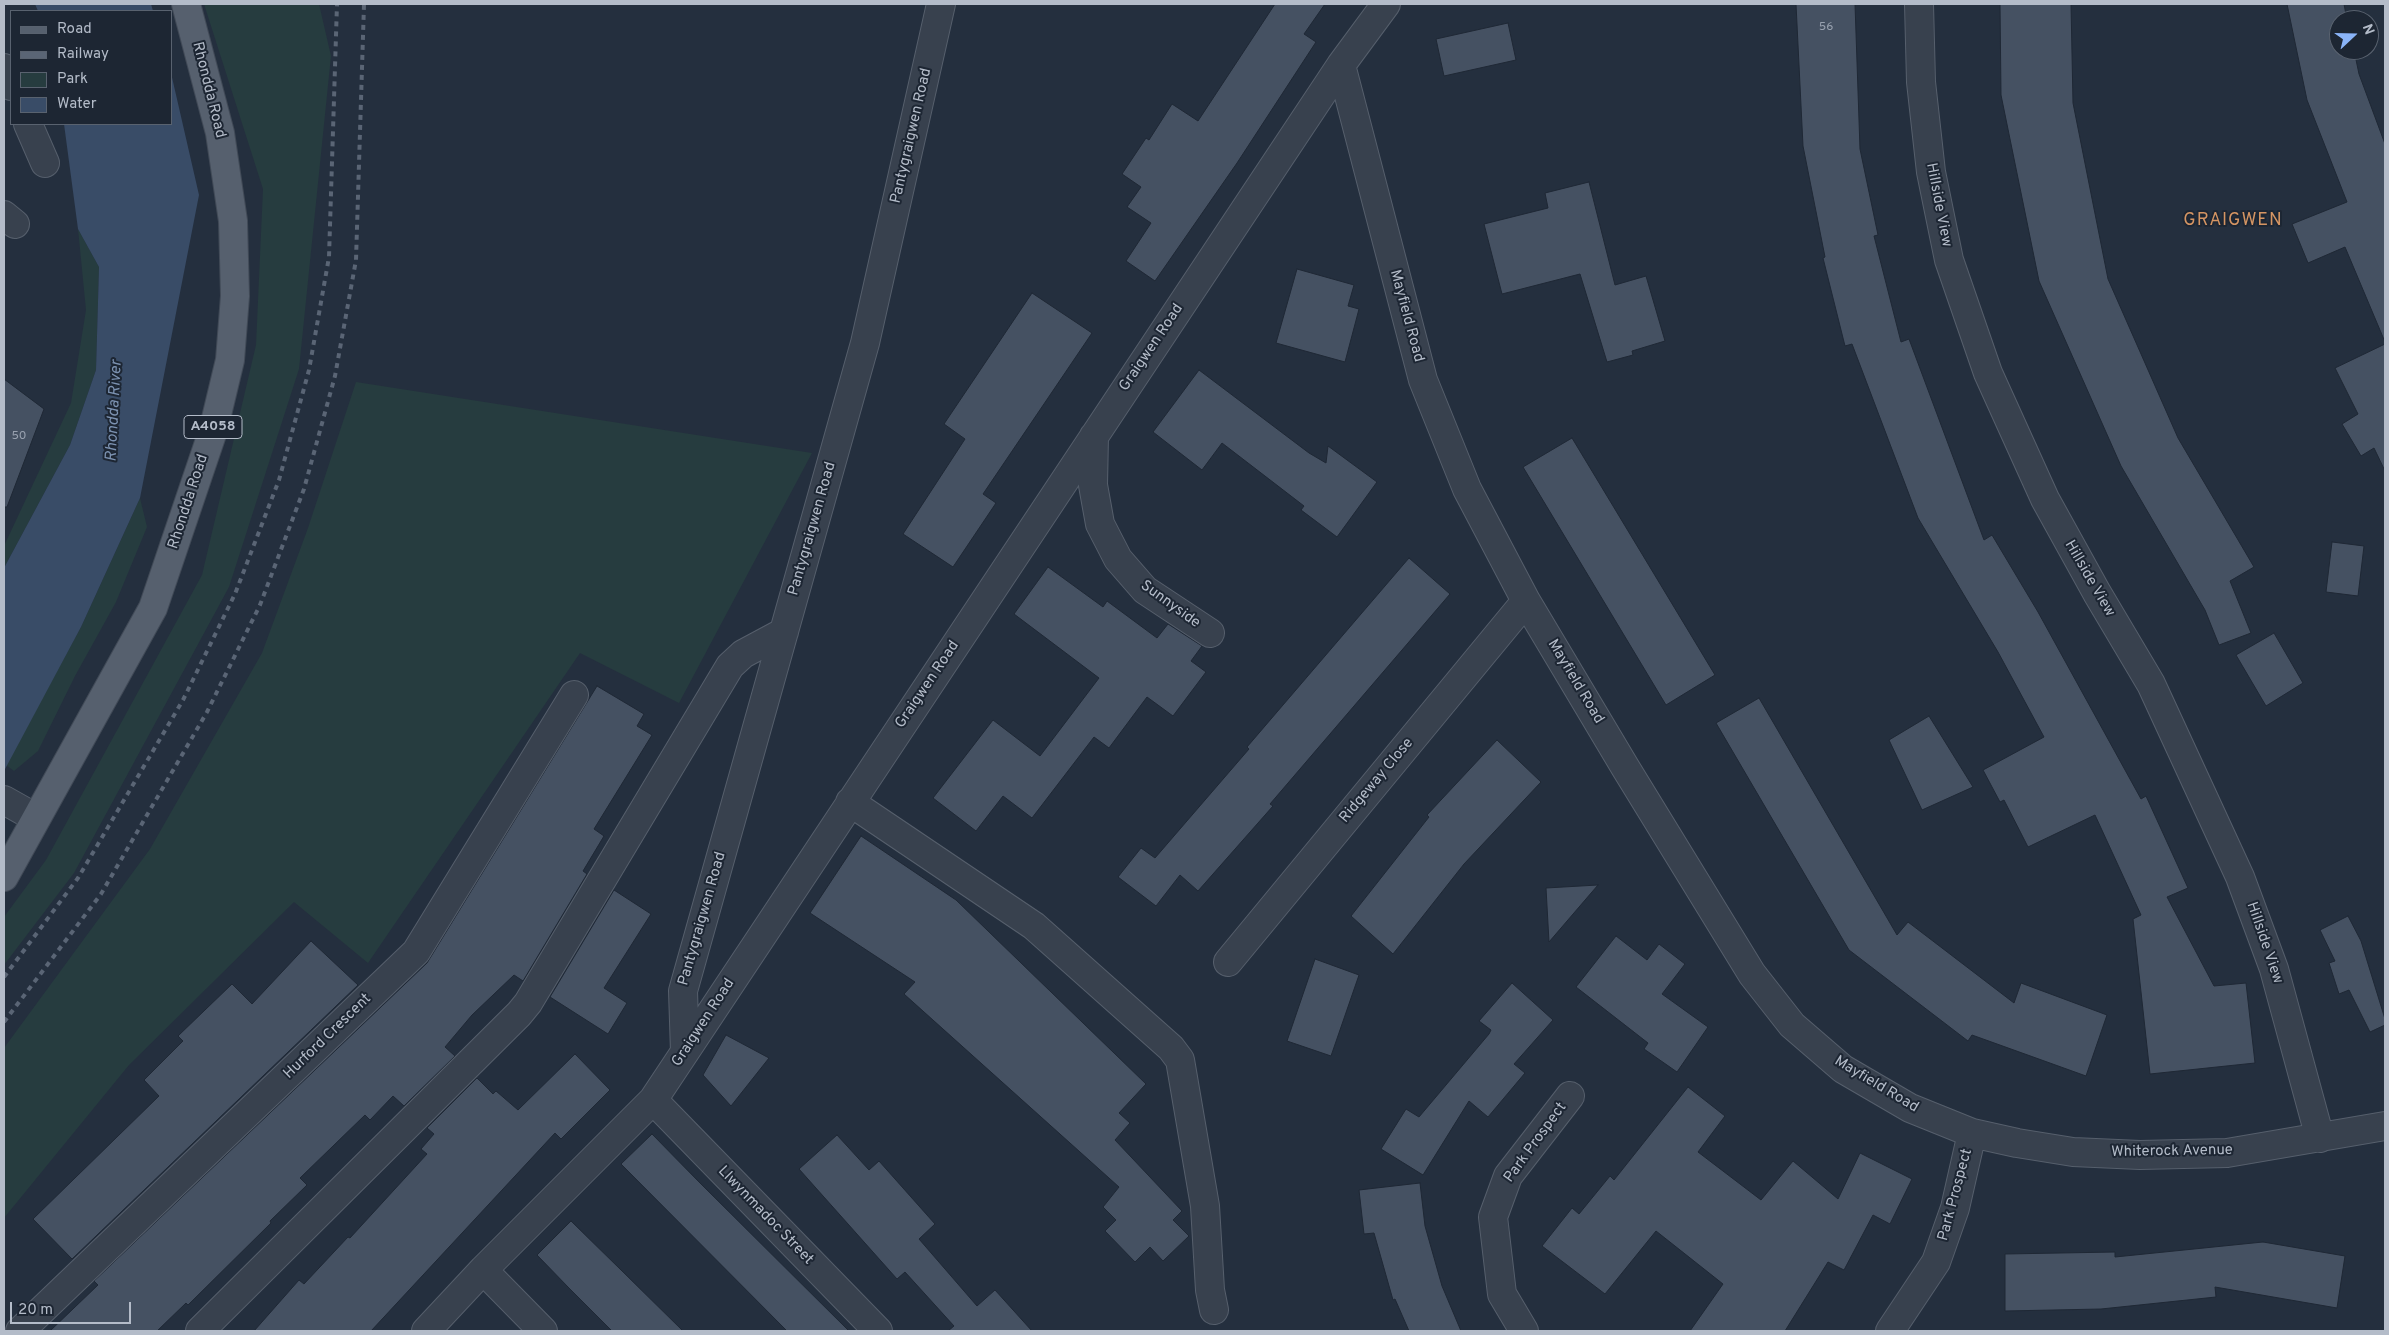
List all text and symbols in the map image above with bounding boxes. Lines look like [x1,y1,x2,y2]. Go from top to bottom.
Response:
legend [10,10,172,125]
north arrow [2329,10,2379,60]
text: Road [57,20,92,39]
house number: 56 [1819,21,1833,35]
text: N [2358,22,2377,38]
street label: Rhondda Road [187,40,229,140]
text: Railway [57,45,109,64]
street label: Pantygraigwen Road [888,67,936,205]
text: Park [57,70,88,89]
text: Water [57,95,96,114]
street label: Hillside View [1921,161,1955,249]
district label: GRAIGWEN [2182,210,2284,232]
street label: Mayfield Road [1385,268,1427,364]
street label: Graigwen Road [1116,301,1188,395]
water label: Rhondda River [103,360,127,462]
road number: A4058 [184,416,242,438]
house number: 50 [11,430,27,444]
street label: Rhondda Road [165,452,213,552]
street label: Pantygraigwen Road [785,460,841,598]
street label: Hillside View [2060,538,2118,620]
street label: Sunnyside [1137,577,1203,633]
street label: Mayfield Road [1543,637,1607,727]
street label: Graigwen Road [892,638,964,732]
street label: Ridgeway Close [1336,735,1418,827]
street label: Pantygraigwen Road [675,850,731,988]
street label: Hillside View [2242,900,2286,986]
street label: Graigwen Road [669,976,739,1070]
street label: Hurford Crescent [280,991,376,1083]
street label: Mayfield Road [1831,1053,1921,1117]
street label: Park Prospect [1501,1099,1571,1187]
street label: Whiterock Avenue [2111,1142,2233,1162]
street label: Park Prospect [1935,1147,1977,1243]
street label: Llwynmadoc Street [713,1163,817,1269]
scale bar [12,1292,134,1324]
text: 20 m [18,1301,53,1320]

